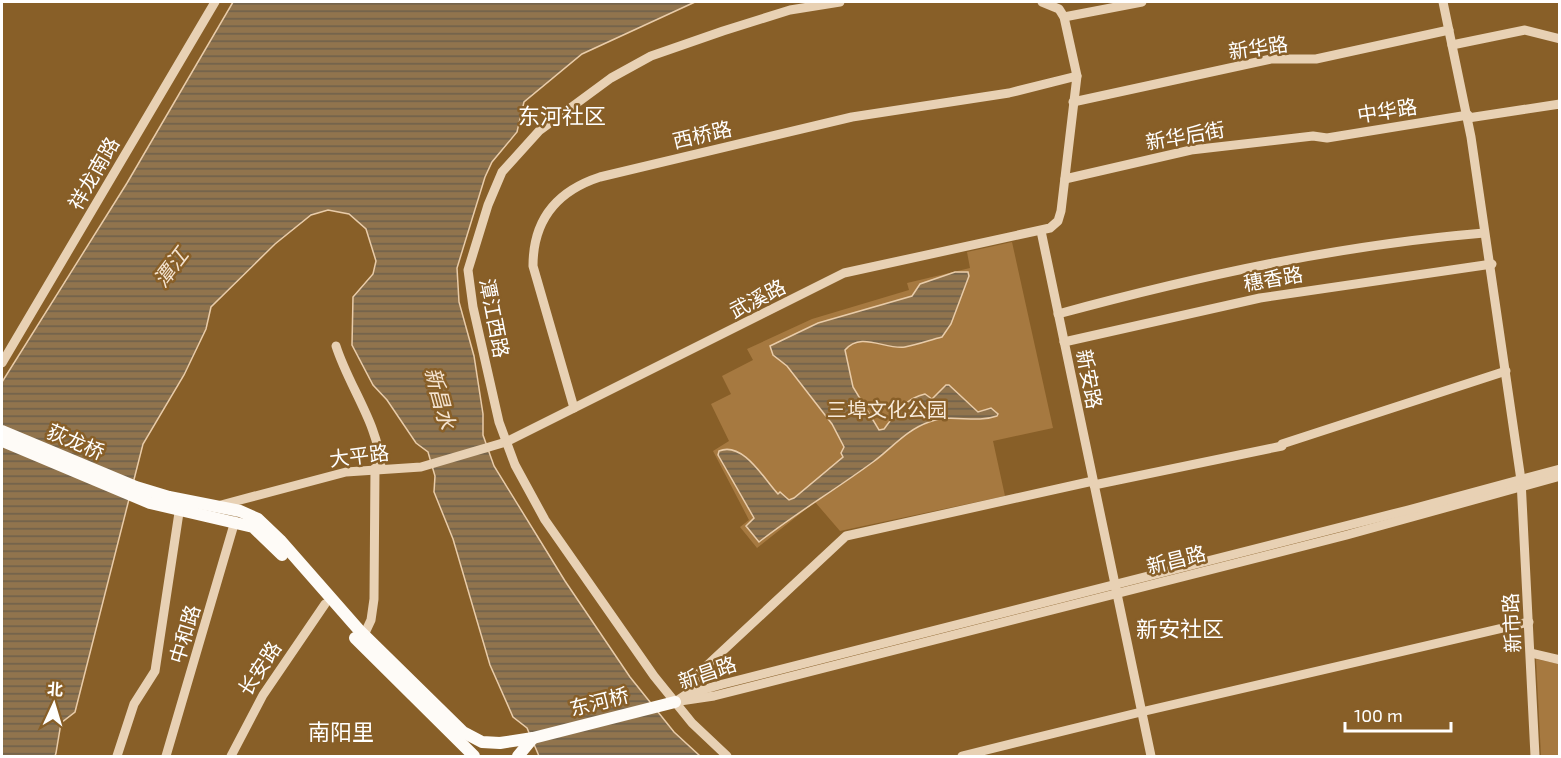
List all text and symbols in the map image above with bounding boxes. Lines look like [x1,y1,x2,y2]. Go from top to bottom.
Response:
street label: 新华路 [1227,31,1289,63]
street label: 中华路 [1355,93,1419,127]
district label: 东河社区 [518,102,606,128]
street label: 西桥路 [670,116,734,152]
street label: 新华后街 [1144,116,1226,154]
street label: 祥龙南路 [63,132,123,214]
water label: 潭江 [147,241,194,291]
street label: 穗香路 [1241,261,1305,295]
street label: 武溪路 [725,274,789,322]
street label: 潭江西路 [476,276,514,360]
street label: 新安路 [1072,347,1108,411]
water label: 新昌水 [421,364,461,433]
park label: 三埠文化公园 [827,397,947,421]
street label: 荻龙桥 [44,418,108,464]
street label: 大平路 [328,439,390,471]
street label: 新昌路 [1144,540,1208,578]
street label: 新市路 [1497,592,1525,654]
street label: 中和路 [164,602,204,666]
district label: 新安社区 [1136,615,1224,641]
street label: 长安路 [233,636,285,700]
street label: 新昌路 [675,651,739,693]
north arrow [24,674,84,734]
text: 北 [46,679,64,699]
street label: 东河桥 [567,682,631,720]
scale bar [1345,695,1452,733]
text: 100 m [1354,704,1403,726]
district label: 南阳里 [308,718,374,744]

